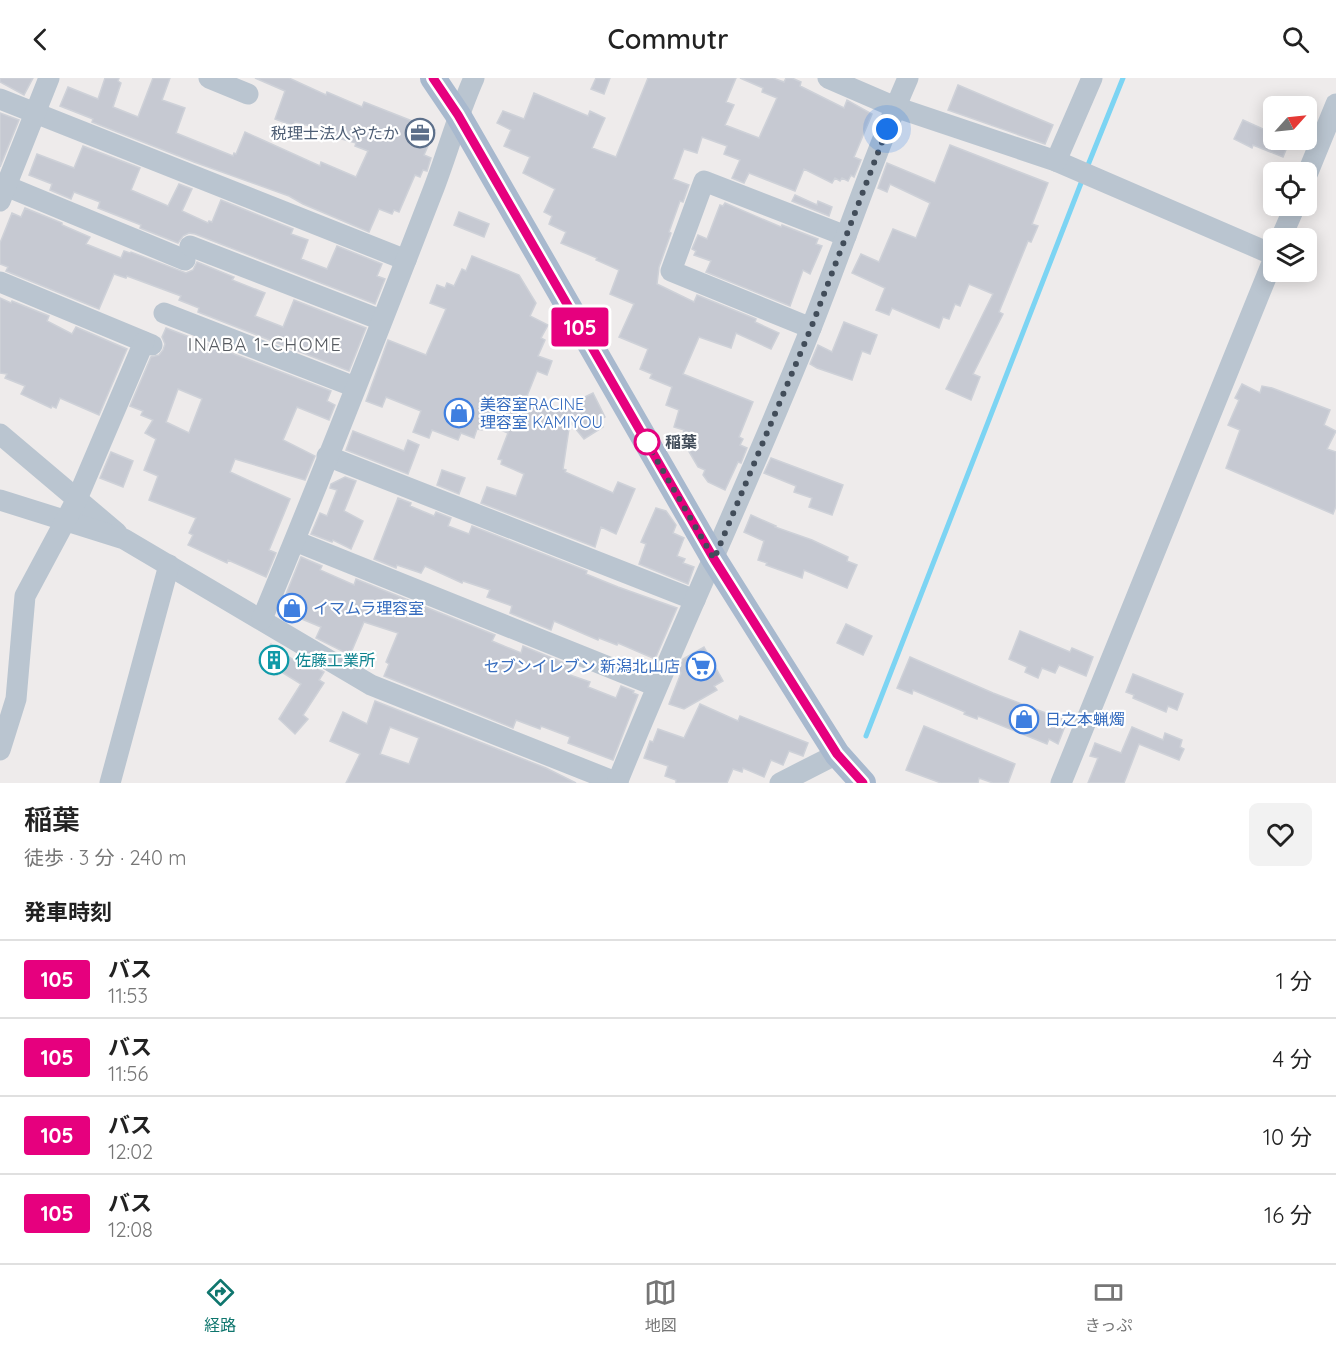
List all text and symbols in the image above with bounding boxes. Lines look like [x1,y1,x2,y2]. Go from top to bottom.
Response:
text: Commutr [608,22,728,56]
icon: back [24,23,57,56]
icon: search [1279,23,1312,56]
north arrow [1263,96,1317,150]
map controls [1263,96,1317,282]
your location [872,114,902,144]
office icon: 税理士法人やたか [404,117,436,149]
place label: 税理士法人やたか [271,123,399,143]
button: locate [1263,162,1317,216]
button: layers [1263,228,1317,282]
line badge: 105 [546,308,614,346]
text: 105 [563,314,597,340]
district label: INABA 1-CHOME [188,333,342,356]
place label: 美容室RACINE 理容室 KAMIYOU [480,394,603,432]
shop icon: 美容室RACINE 理容室 KAMIYOU [443,397,475,429]
marker: 稲葉 [634,429,660,455]
place label: 稲葉 [665,432,697,452]
shop icon: イマムラ理容室 [276,592,308,624]
place label: イマムラ理容室 [313,598,424,618]
building icon: 佐藤工業所 [258,644,290,676]
place label: 佐藤工業所 [295,650,375,670]
supermarket icon: セブンイレブン 新潟北山店 [685,650,717,682]
place label: セブンイレブン 新潟北山店 [484,656,680,676]
shop icon: 日之本蝋燭 [1008,703,1040,735]
place label: 日之本蝋燭 [1045,709,1125,729]
text: 稲葉 [24,802,80,837]
button: heart [1249,803,1312,866]
text: 徒歩 · 3 分 · 240 m [24,845,187,870]
text: 発車時刻 [24,898,112,926]
text: バス [108,955,152,983]
text: 105 [40,966,74,992]
text: 1 分 [1276,967,1312,995]
text: 11:53 [108,983,148,1008]
text: バス [108,1033,152,1061]
text: 105 [40,1044,74,1070]
text: 4 分 [1272,1045,1312,1073]
text: 11:56 [108,1061,148,1086]
text: バス [108,1111,152,1139]
text: 105 [40,1122,74,1148]
text: 10 分 [1263,1123,1312,1151]
text: 12:02 [108,1139,153,1164]
text: バス [108,1189,152,1217]
text: 105 [40,1200,74,1226]
text: 16 分 [1264,1201,1312,1229]
text: 12:08 [108,1217,153,1242]
tab: 経路 [204,1276,237,1336]
tab: 地図 [644,1276,677,1336]
tab: きっぷ [1085,1276,1132,1336]

